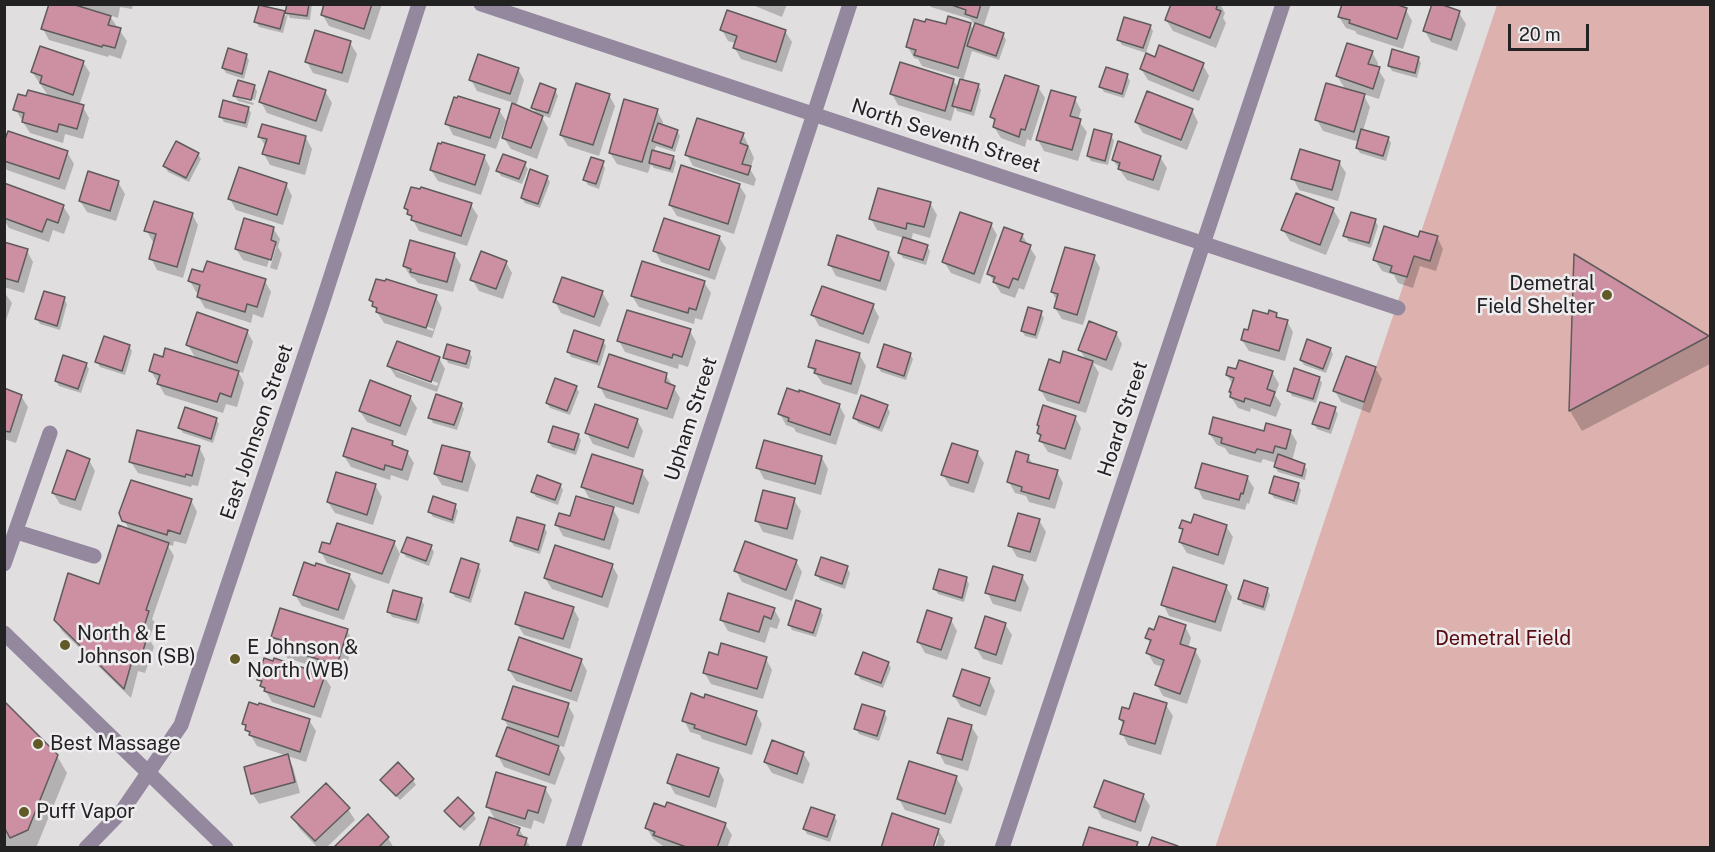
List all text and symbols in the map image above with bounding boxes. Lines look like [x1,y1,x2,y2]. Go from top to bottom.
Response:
scale bar [1511,12,1592,50]
text: 20 m [1519,24,1561,45]
street label: North Seventh Street [848,94,1044,178]
place label: Demetral Field Shelter [1476,272,1595,319]
marker: Demetral Field Shelter [1600,288,1614,302]
street label: East Johnson Street [216,341,298,523]
street label: Upham Street [660,354,722,484]
street label: Hoard Street [1093,358,1153,480]
place label: North & E Johnson (SB) [77,622,196,669]
park label: Demetral Field [1435,627,1571,651]
place label: E Johnson & North (WB) [247,636,358,683]
marker: North & E Johnson (SB) [58,638,72,652]
marker: E Johnson & North (WB) [228,652,242,666]
place label: Best Massage [50,732,181,756]
marker: Best Massage [31,737,45,751]
place label: Puff Vapor [36,800,135,824]
marker: Puff Vapor [17,805,31,819]

